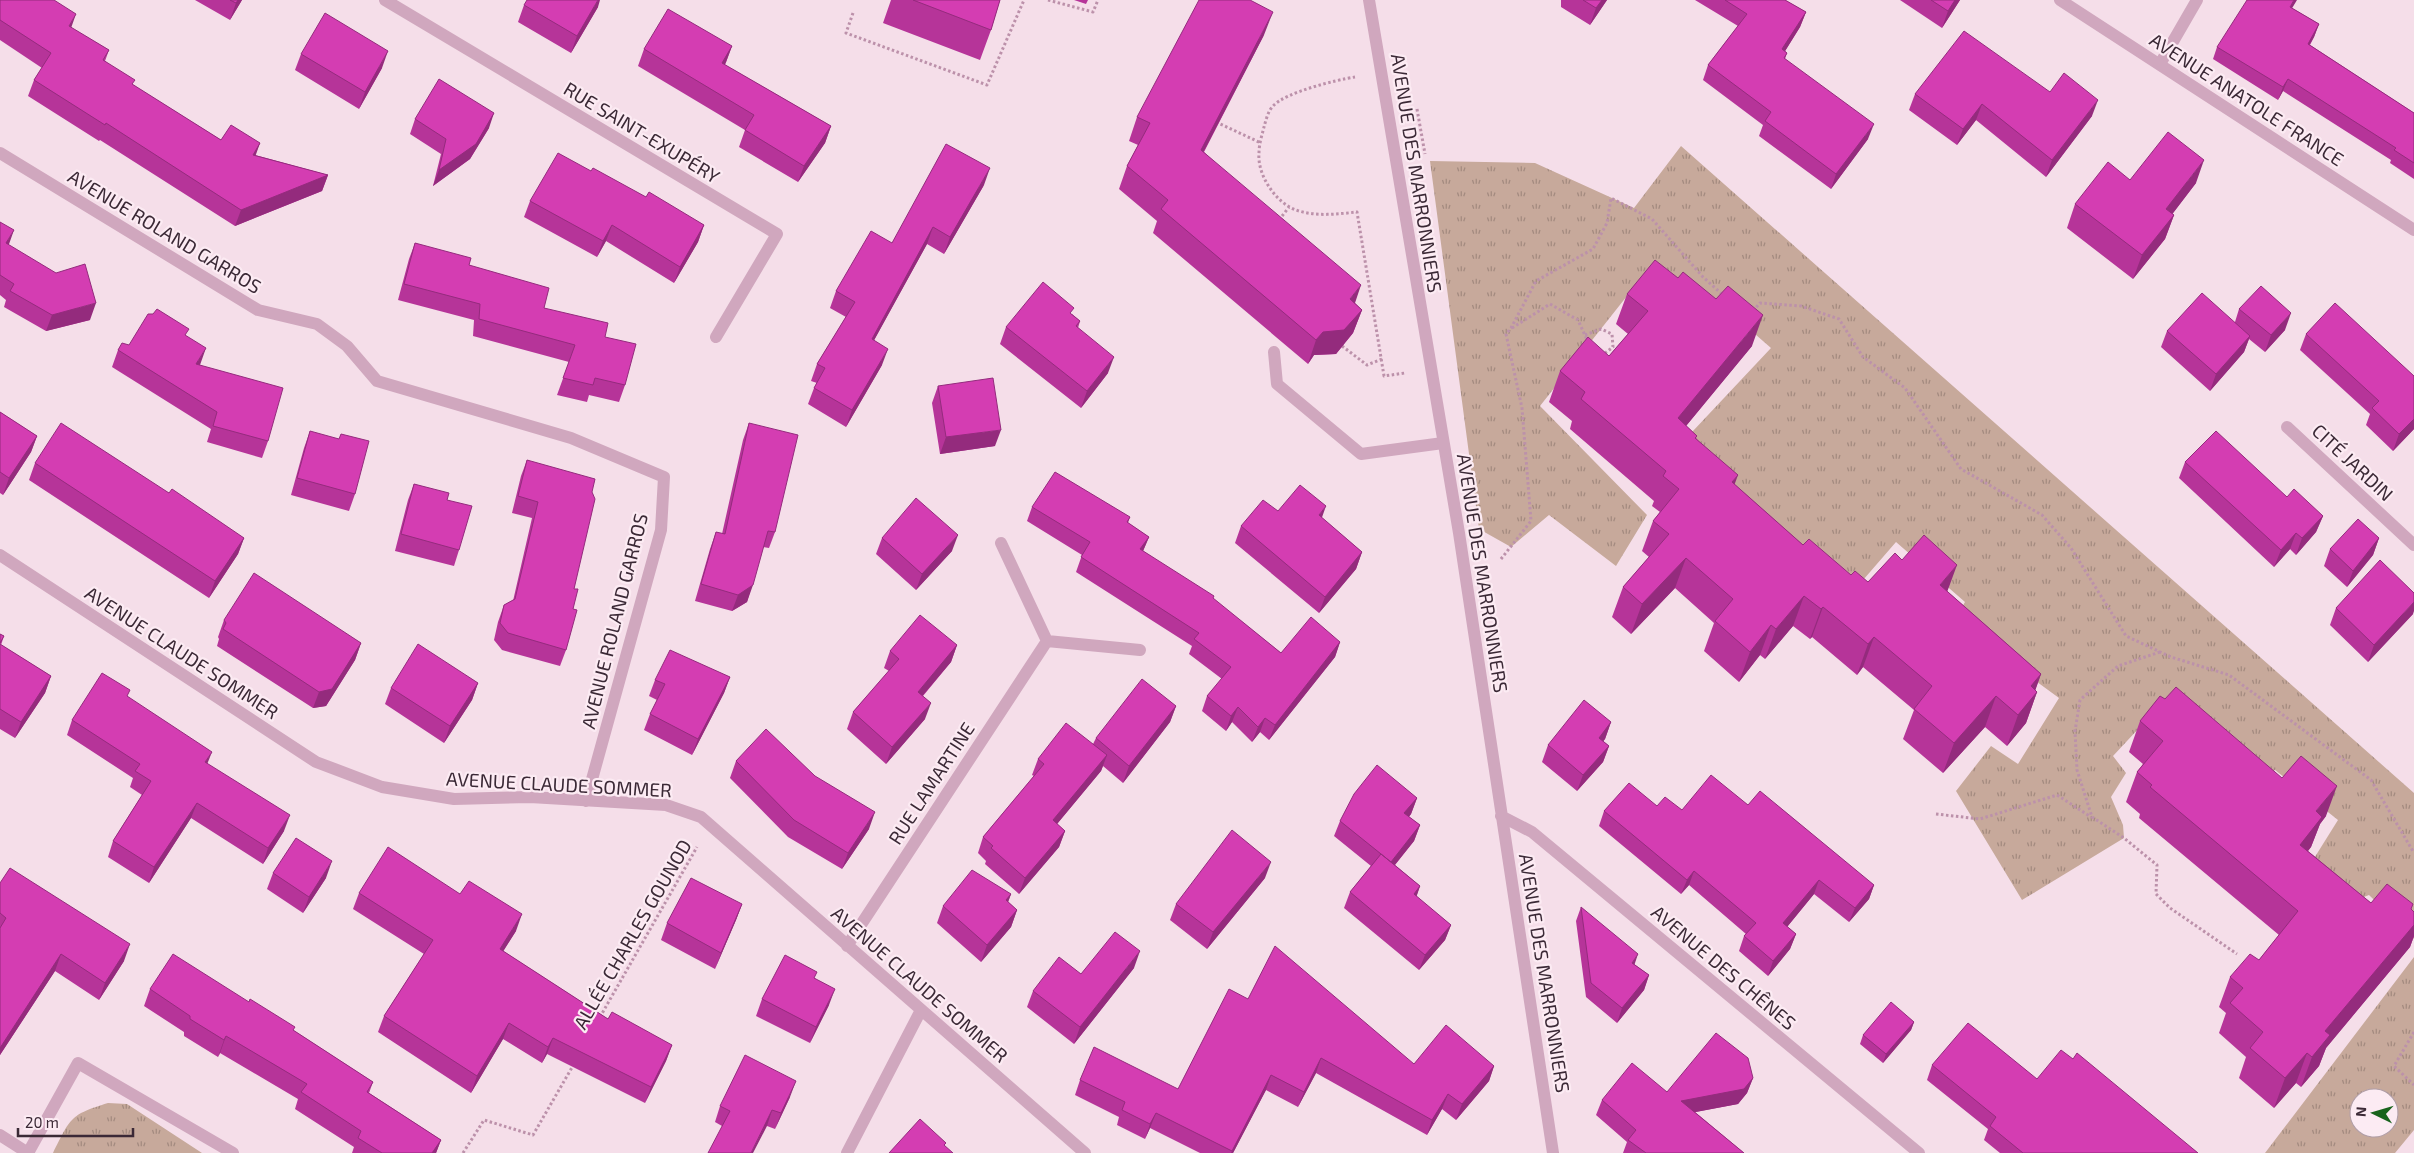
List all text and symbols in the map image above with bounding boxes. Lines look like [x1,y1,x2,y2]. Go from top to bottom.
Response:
street label: AVENUE ANATOLE FRANCE [2146,28,2348,170]
street label: AVENUE DES MARRONNIERS [1387,52,1447,294]
street label: RUE SAINT-EXUPÉRY [560,76,724,188]
street label: AVENUE ROLAND GARROS [64,164,266,298]
street label: CITÉ JARDIN [2308,419,2398,505]
street label: AVENUE DES MARRONNIERS [1453,452,1513,694]
street label: AVENUE ROLAND GARROS [576,511,652,731]
street label: AVENUE CLAUDE SOMMER [81,581,283,723]
street label: RUE LAMARTINE [883,718,979,848]
street label: AVENUE CLAUDE SOMMER [446,767,672,801]
street label: ALLÉE CHARLES GOUNOD [568,835,696,1033]
street label: AVENUE DES MARRONNIERS [1515,852,1575,1094]
street label: AVENUE DES CHÊNES [1647,900,1801,1034]
street label: AVENUE CLAUDE SOMMER [827,901,1013,1067]
north arrow [2349,1088,2399,1138]
scale bar [18,1106,132,1138]
text: N [2352,1106,2369,1118]
text: 20 m [25,1113,59,1131]

